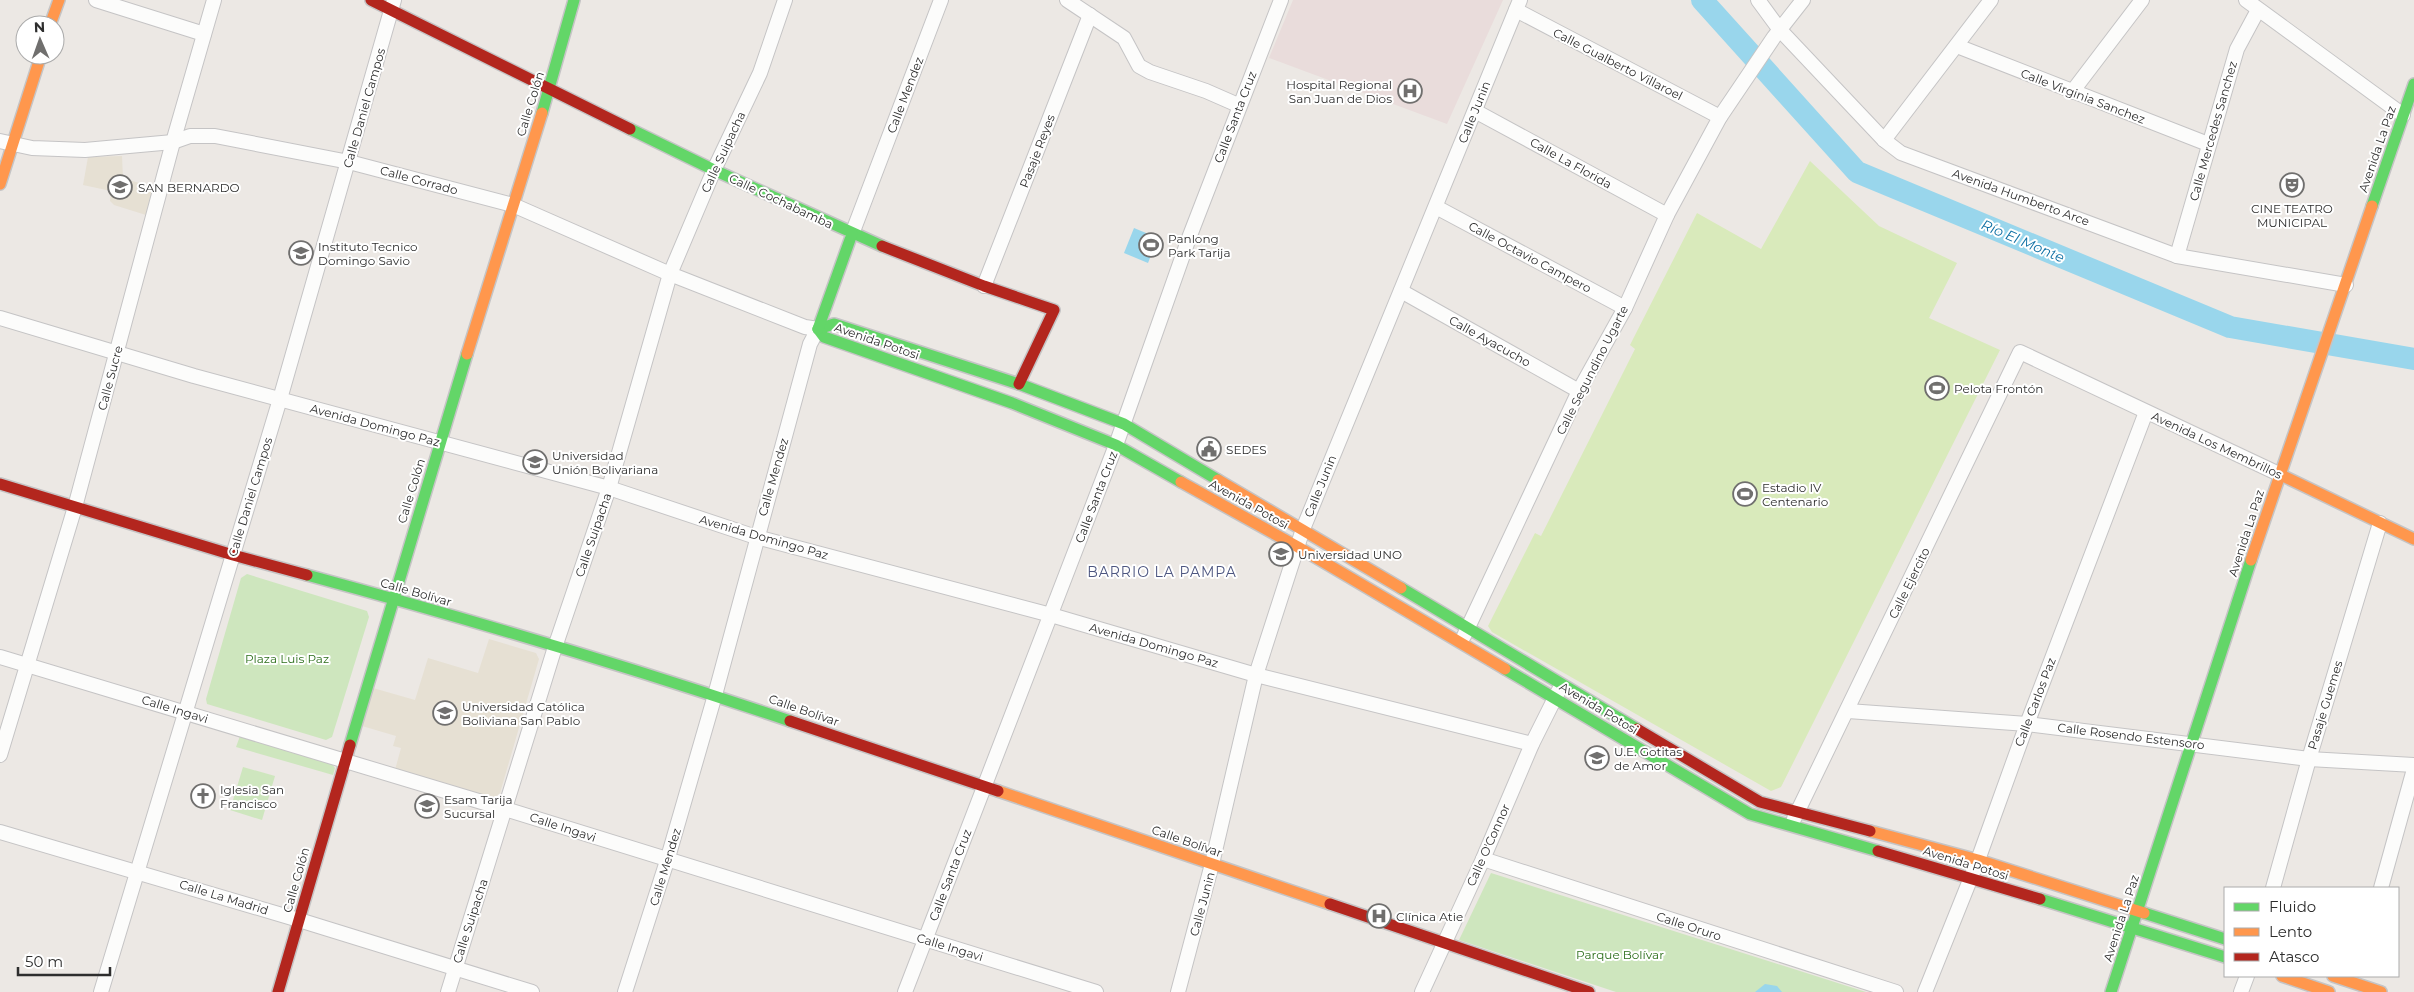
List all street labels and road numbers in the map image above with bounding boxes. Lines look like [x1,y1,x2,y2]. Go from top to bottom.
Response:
street label: Calle Gualberto Villaroel [1551,25,1685,103]
street label: Calle Daniel Campos [340,46,388,170]
street label: Calle Mendez [884,55,926,135]
street label: Calle Mercedes Sanchez [2186,59,2240,203]
street label: Calle Virginia Sanchez [2019,65,2147,127]
street label: Calle Santa Cruz [1211,69,1259,165]
street label: Calle Colón [513,70,547,138]
street label: Calle Junin [1455,79,1493,145]
street label: Avenida La Paz [2355,104,2399,194]
street label: Calle Suipacha [698,109,748,195]
street label: Pasaje Reyes [1016,112,1058,190]
street label: Calle La Florida [1528,134,1614,192]
street label: Calle Corrado [378,162,460,198]
street label: Avenida Humberto Arce [1950,165,2092,229]
street label: Calle Cochabamba [727,170,835,232]
street label: Calle Octavio Campero [1466,218,1594,296]
street label: Calle Segundino Ugarte [1553,303,1631,437]
street label: Calle Ayacucho [1447,312,1533,370]
street label: Avenida Potosi [833,319,921,363]
street label: Calle Sucre [94,344,126,412]
street label: Avenida Domingo Paz [309,400,441,450]
street label: Avenida Los Membrillos [2149,408,2285,482]
street label: Calle Daniel Campos [225,435,275,559]
street label: Calle Mendez [755,436,791,518]
street label: Calle Santa Cruz [1072,449,1120,545]
street label: Calle Junin [1301,453,1339,519]
street label: Calle Colón [394,457,428,525]
street label: Avenida Potosi [1207,476,1291,532]
street label: Avenida La Paz [2225,488,2267,578]
street label: Calle Suipacha [572,491,614,579]
street label: Avenida Domingo Paz [698,511,830,563]
street label: Calle Ejercito [1885,545,1933,621]
street label: Calle Bolívar [379,575,454,609]
street label: Avenida Domingo Paz [1088,619,1220,671]
street label: Calle Carlos Paz [2011,655,2059,749]
street label: Pasaje Guemes [2304,658,2346,751]
street label: Avenida Potosi [1557,679,1641,737]
street label: Calle Bolívar [767,691,841,729]
street label: Calle Ingavi [140,692,210,726]
street label: Calle Rosendo Estensoro [2057,720,2205,752]
street label: Calle O'Connor [1463,801,1513,889]
street label: Calle Ingavi [528,809,598,845]
street label: Calle Bolívar [1150,822,1224,860]
street label: Calle Mendez [646,826,684,908]
street label: Calle Santa Cruz [926,827,974,923]
street label: Avenida Potosi [1921,843,2011,883]
street label: Calle Colón [280,846,312,914]
street label: Calle Junin [1186,870,1218,938]
street label: Avenida La Paz [2100,873,2142,963]
street label: Calle La Madrid [178,876,270,918]
street label: Calle Suipacha [449,877,491,965]
street label: Calle Oruro [1655,908,1723,944]
street label: Calle Ingavi [915,930,985,964]

